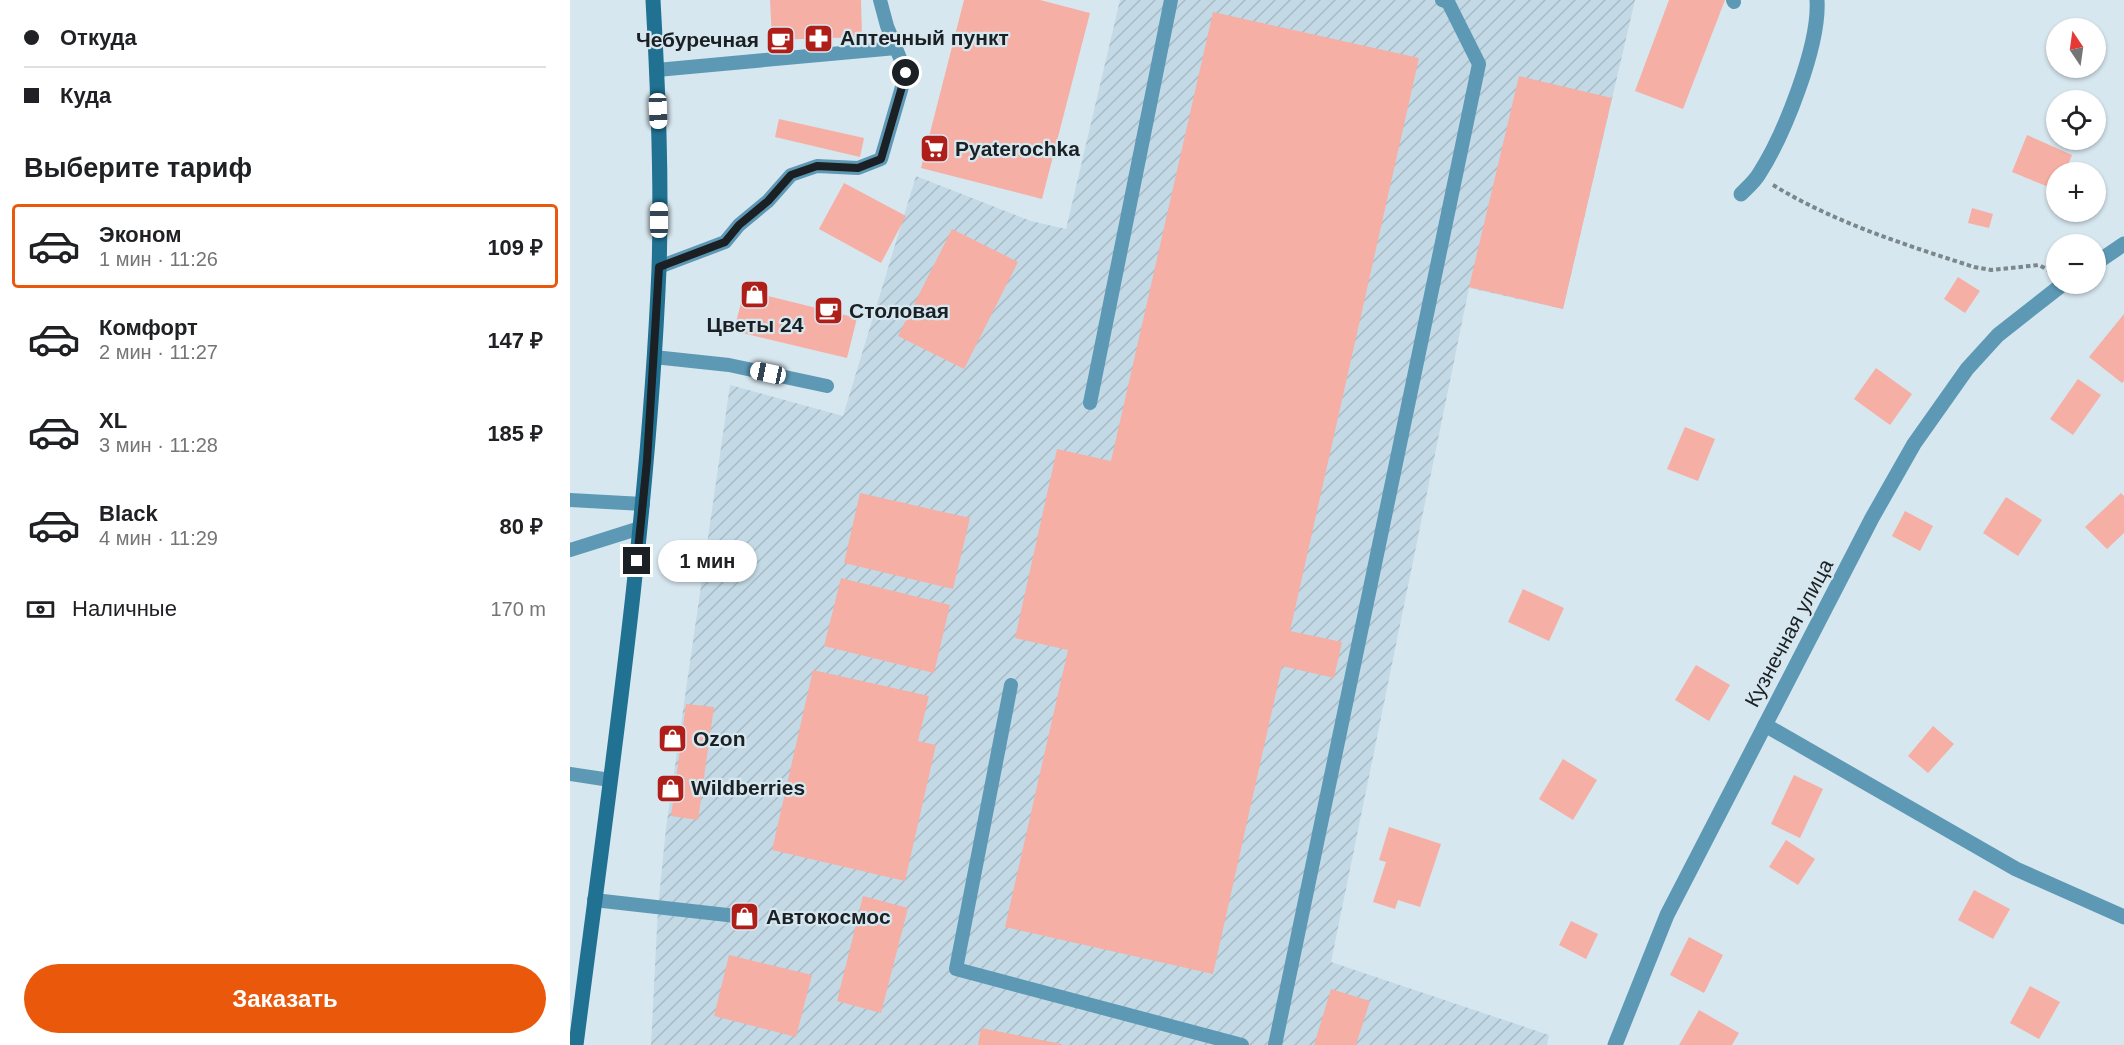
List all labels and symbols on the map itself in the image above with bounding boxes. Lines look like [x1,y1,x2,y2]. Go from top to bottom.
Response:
north arrow [2046,18,2106,78]
pharmacy icon: Аптечный пункт [803,22,835,54]
cafe icon: Чебуречная [764,24,796,56]
place label: Аптечный пункт [840,26,1009,49]
place label: Чебуречная [636,28,759,51]
route start [892,59,919,86]
car [648,93,668,129]
supermarket icon: Pyaterochka [918,133,950,165]
place label: Pyaterochka [955,137,1080,160]
car [650,202,668,238]
shop icon: Цветы 24 [739,278,771,310]
cafe icon: Столовая [812,295,844,327]
place label: Столовая [849,299,949,322]
place label: Цветы 24 [707,313,804,336]
car [749,360,787,386]
callout: 1 мин [658,540,757,582]
route end [623,547,650,574]
street label: Кузнечная улица [1740,555,1837,711]
shop icon: Ozon [656,723,688,755]
place label: Ozon [693,727,746,750]
shop icon: Wildberries [654,772,686,804]
place label: Wildberries [691,776,805,799]
shop icon: Автокосмос [729,901,761,933]
place label: Автокосмос [766,905,891,928]

